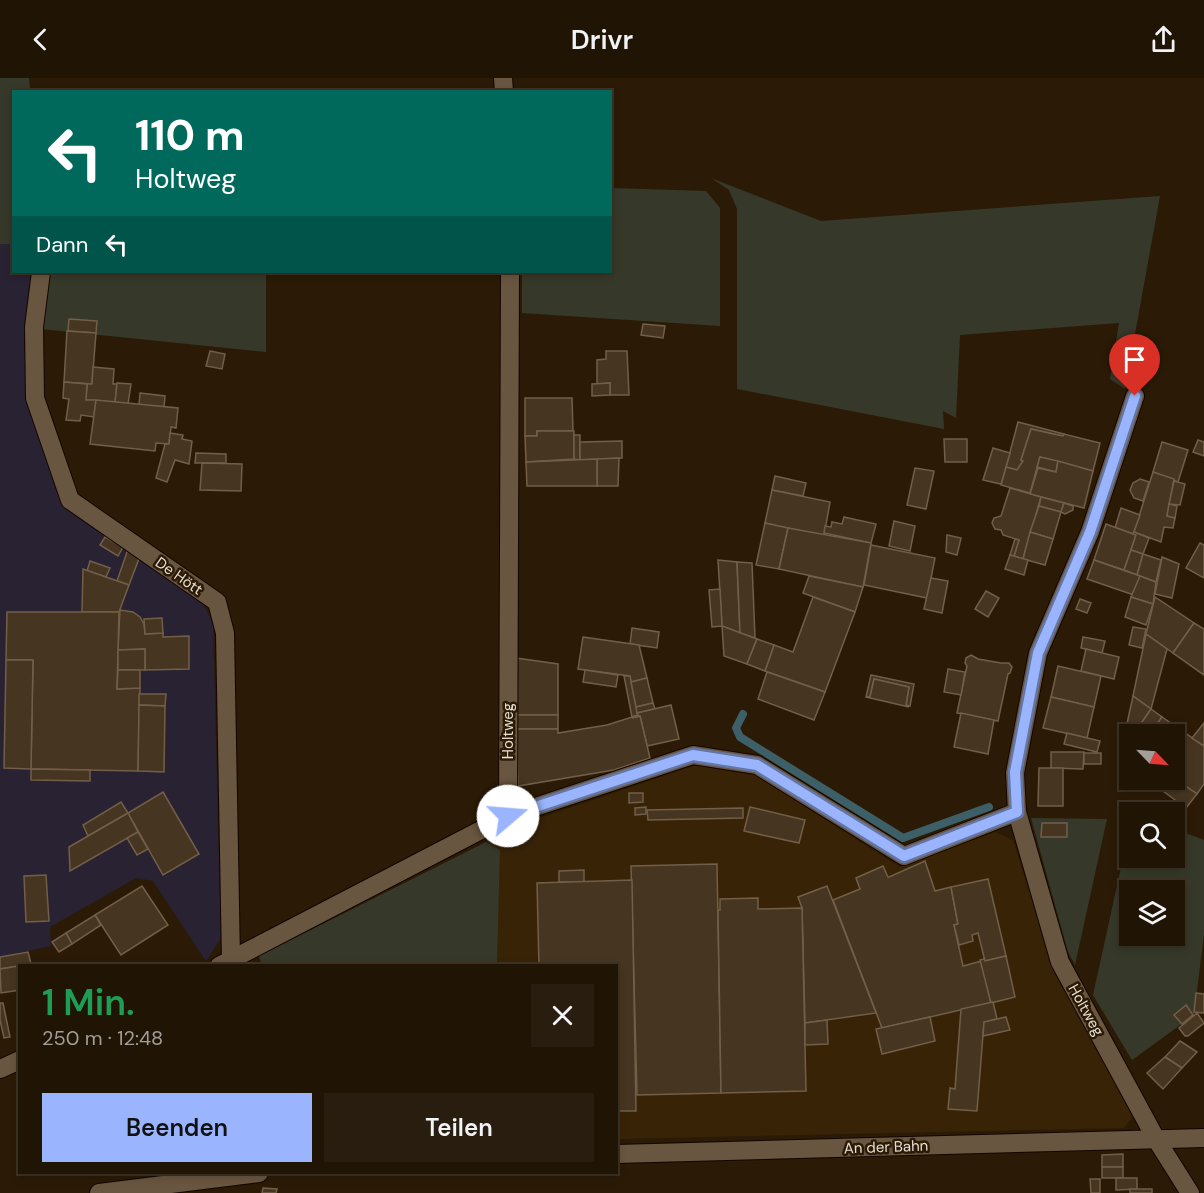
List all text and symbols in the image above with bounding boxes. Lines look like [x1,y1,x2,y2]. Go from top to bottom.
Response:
text: Drivr [571,22,633,57]
icon: back [24,23,57,56]
icon: share [1147,23,1180,56]
text: 110 m [135,108,245,163]
icon: left [36,114,114,192]
text: Holtweg [135,161,236,196]
icon: left [100,228,133,261]
text: Dann [36,230,88,259]
pin [1109,334,1160,396]
icon: arrive [1118,343,1151,376]
street label: De Hött [151,552,207,600]
street label: Holtweg [498,703,518,759]
north arrow [1119,724,1185,790]
map controls [1119,724,1185,946]
position arrow [476,784,540,848]
button: search [1119,802,1185,868]
button: layers [1119,880,1185,946]
text: 1 Min. [42,979,134,1026]
street label: Holtweg [1064,981,1108,1039]
button: close [531,984,594,1047]
text: 250 m · 12:48 [42,1025,163,1051]
button: Beenden [42,1093,312,1162]
button: Teilen [324,1093,594,1162]
street label: An der Bahn [843,1136,929,1158]

